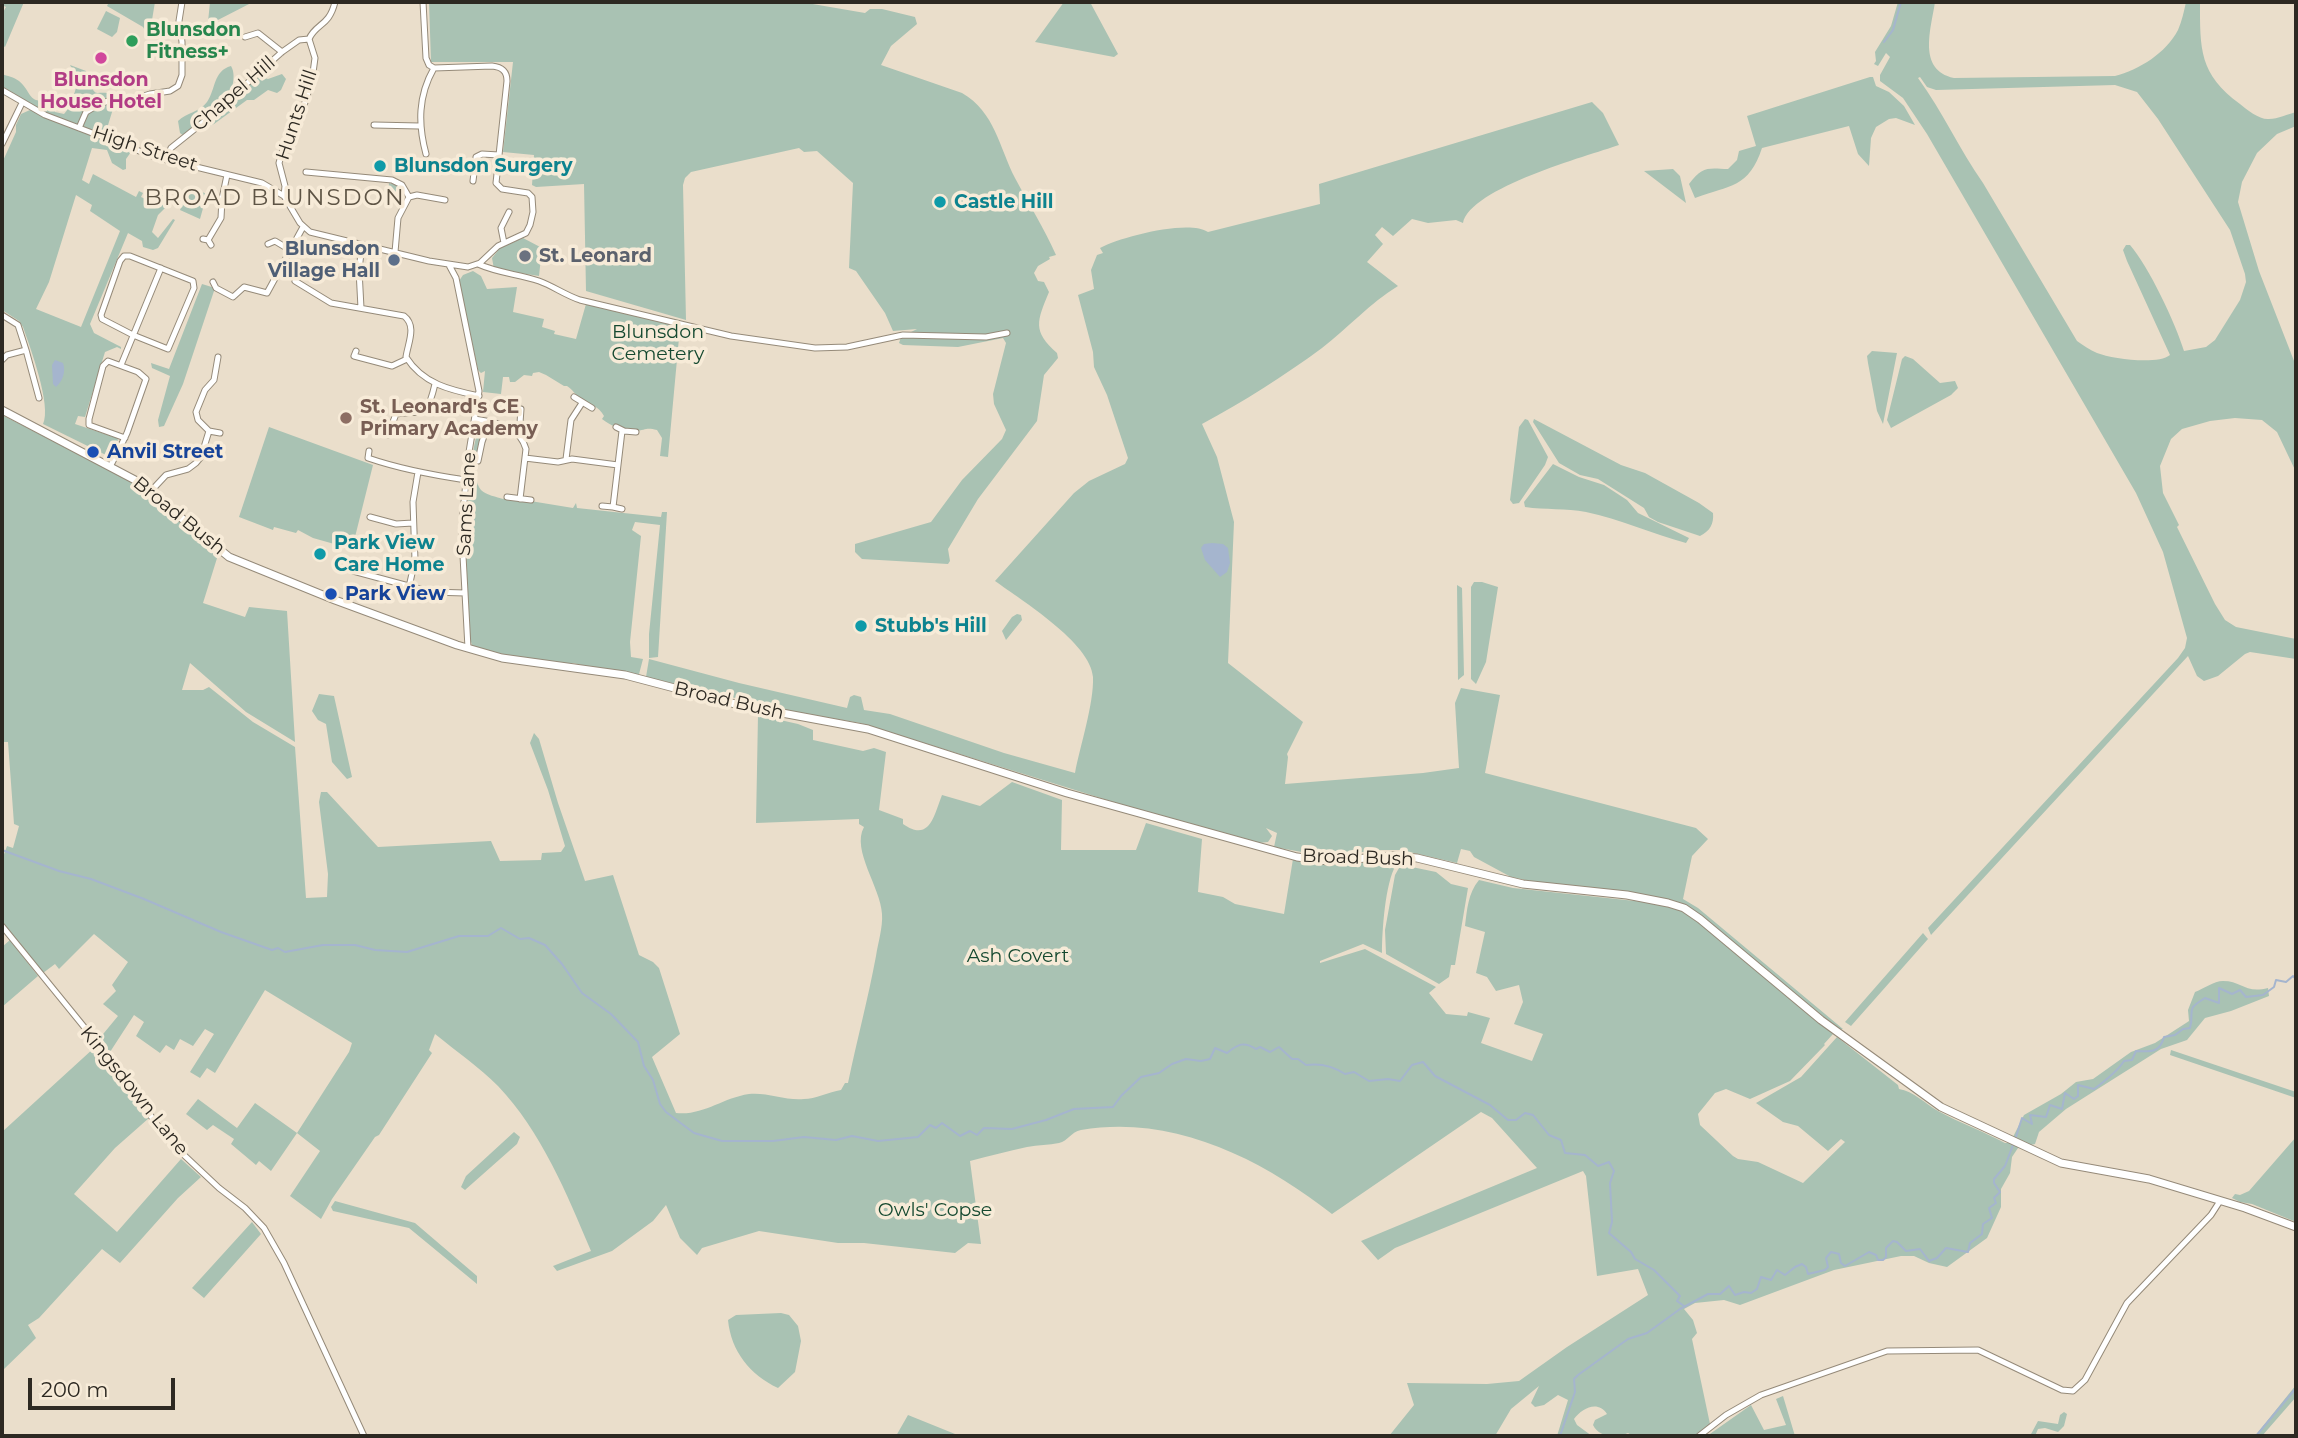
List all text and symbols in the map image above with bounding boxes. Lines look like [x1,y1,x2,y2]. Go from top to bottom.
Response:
place label: Blunsdon Fitness+ [146,19,241,63]
marker: Blunsdon Fitness+ [124,33,140,49]
marker: Blunsdon House Hotel [93,50,109,66]
street label: Chapel Hill [188,52,280,136]
street label: Hunts Hill [272,67,322,163]
place label: Blunsdon House Hotel [40,69,162,113]
street label: High Street [90,121,200,177]
place label: Blunsdon Surgery [394,155,573,177]
marker: Blunsdon Surgery [372,158,388,174]
district label: BROAD BLUNSDON [146,184,404,212]
place label: Castle Hill [954,191,1053,213]
marker: Castle Hill [932,194,948,210]
place label: Blunsdon Village Hall [268,238,380,282]
place label: St. Leonard [539,245,652,267]
marker: St. Leonard [517,248,533,264]
marker: Blunsdon Village Hall [386,252,402,268]
park label: Blunsdon Cemetery [612,321,704,365]
place label: St. Leonard's CE Primary Academy [360,396,538,440]
marker: St. Leonard's CE Primary Academy [338,410,354,426]
place label: Anvil Street [107,441,223,463]
marker: Anvil Street [85,444,101,460]
street label: Sams Lane [453,451,481,557]
street label: Broad Bush [128,472,230,560]
place label: Park View Care Home [334,532,445,576]
marker: Park View Care Home [312,546,328,562]
place label: Park View [345,583,446,605]
marker: Park View [323,586,339,602]
place label: Stubb's Hill [875,615,987,637]
marker: Stubb's Hill [853,618,869,634]
street label: Broad Bush [672,677,786,725]
street label: Broad Bush [1302,845,1414,871]
park label: Ash Covert [967,945,1069,967]
street label: Kingsdown Lane [75,1022,193,1160]
park label: Owls' Copse [878,1199,992,1221]
scale bar [32,1364,178,1408]
text: 200 m [41,1377,108,1402]

